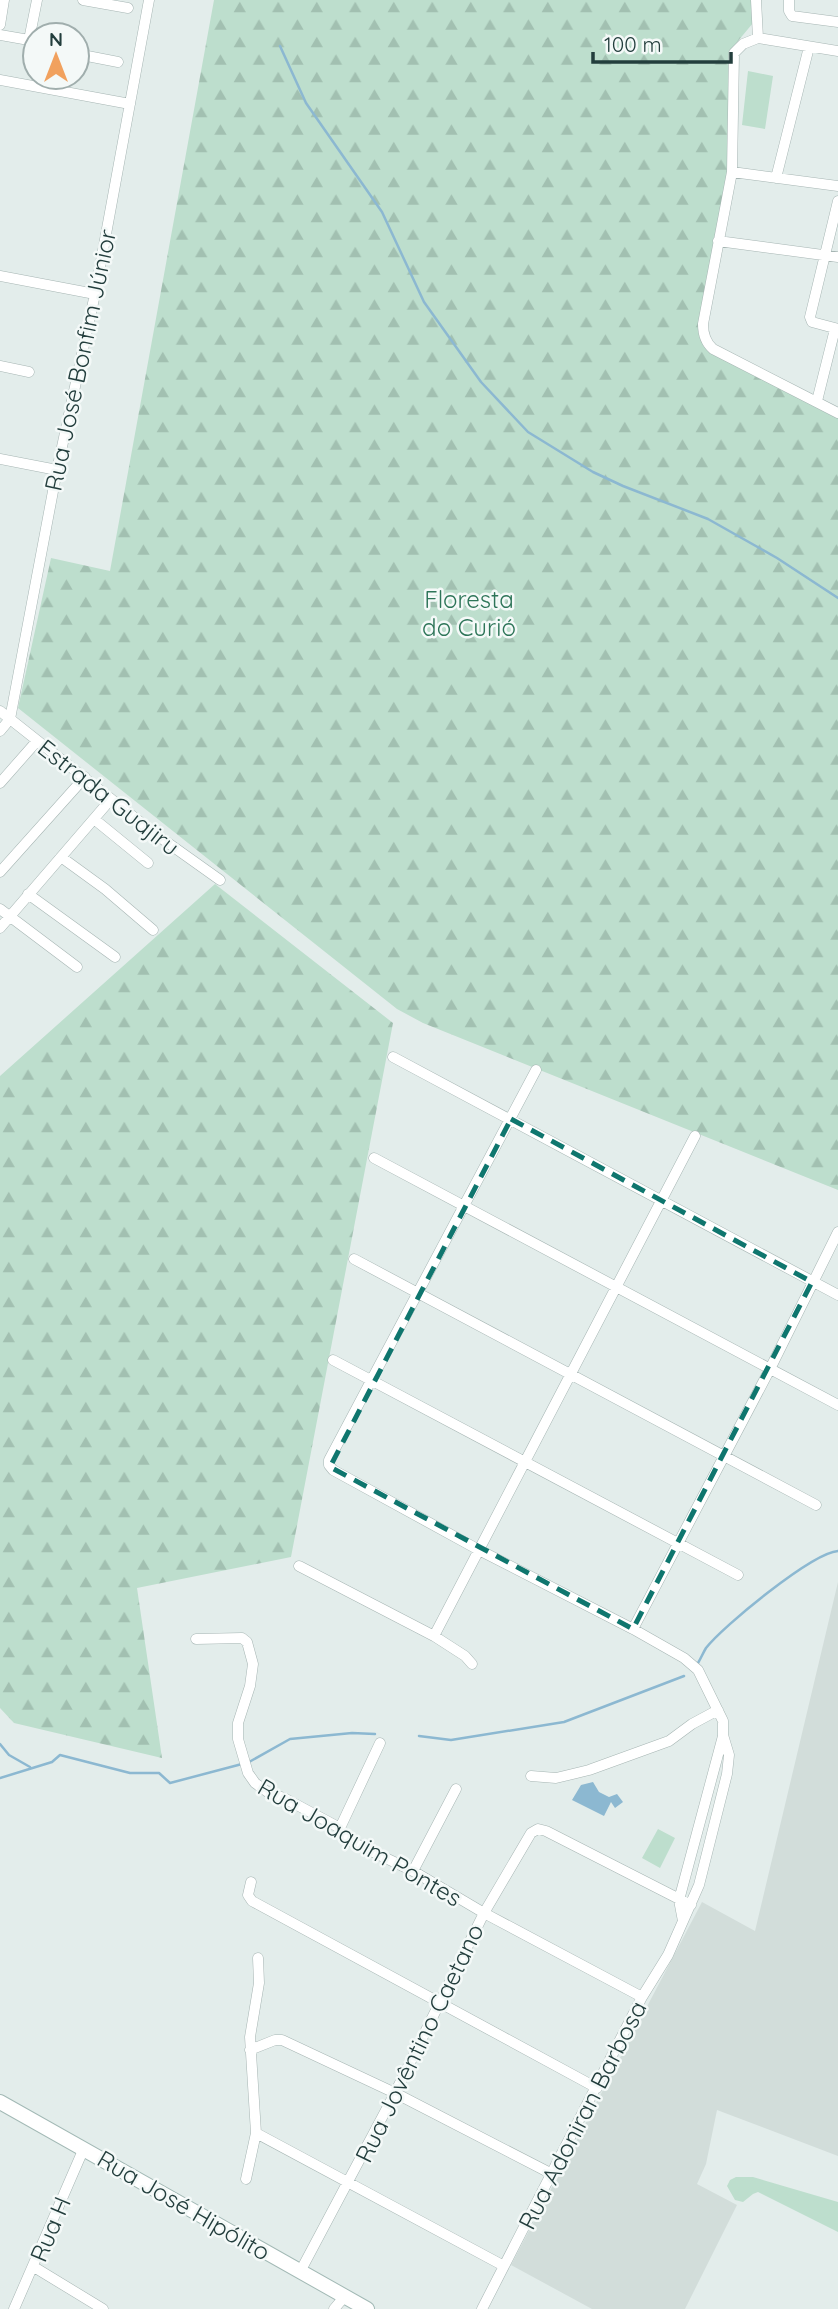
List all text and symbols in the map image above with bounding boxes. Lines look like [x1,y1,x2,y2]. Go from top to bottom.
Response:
north arrow [21,21,91,91]
scale bar [593,21,731,65]
text: N [49,27,63,51]
text: 100 m [604,31,662,57]
street label: Rua José Bonfim Júnior [38,227,122,493]
park label: Floresta do Curió [422,584,516,642]
street label: Estrada Guajiru [32,732,186,862]
street label: Rua Joaquim Pontes [253,1771,467,1913]
street label: Rua Jovêntino Caetano [348,1919,490,2167]
street label: Rua Adoniran Barbosa [511,1996,653,2234]
street label: Rua José Hipólito [92,2143,276,2267]
street label: Rua H [23,2192,77,2266]

